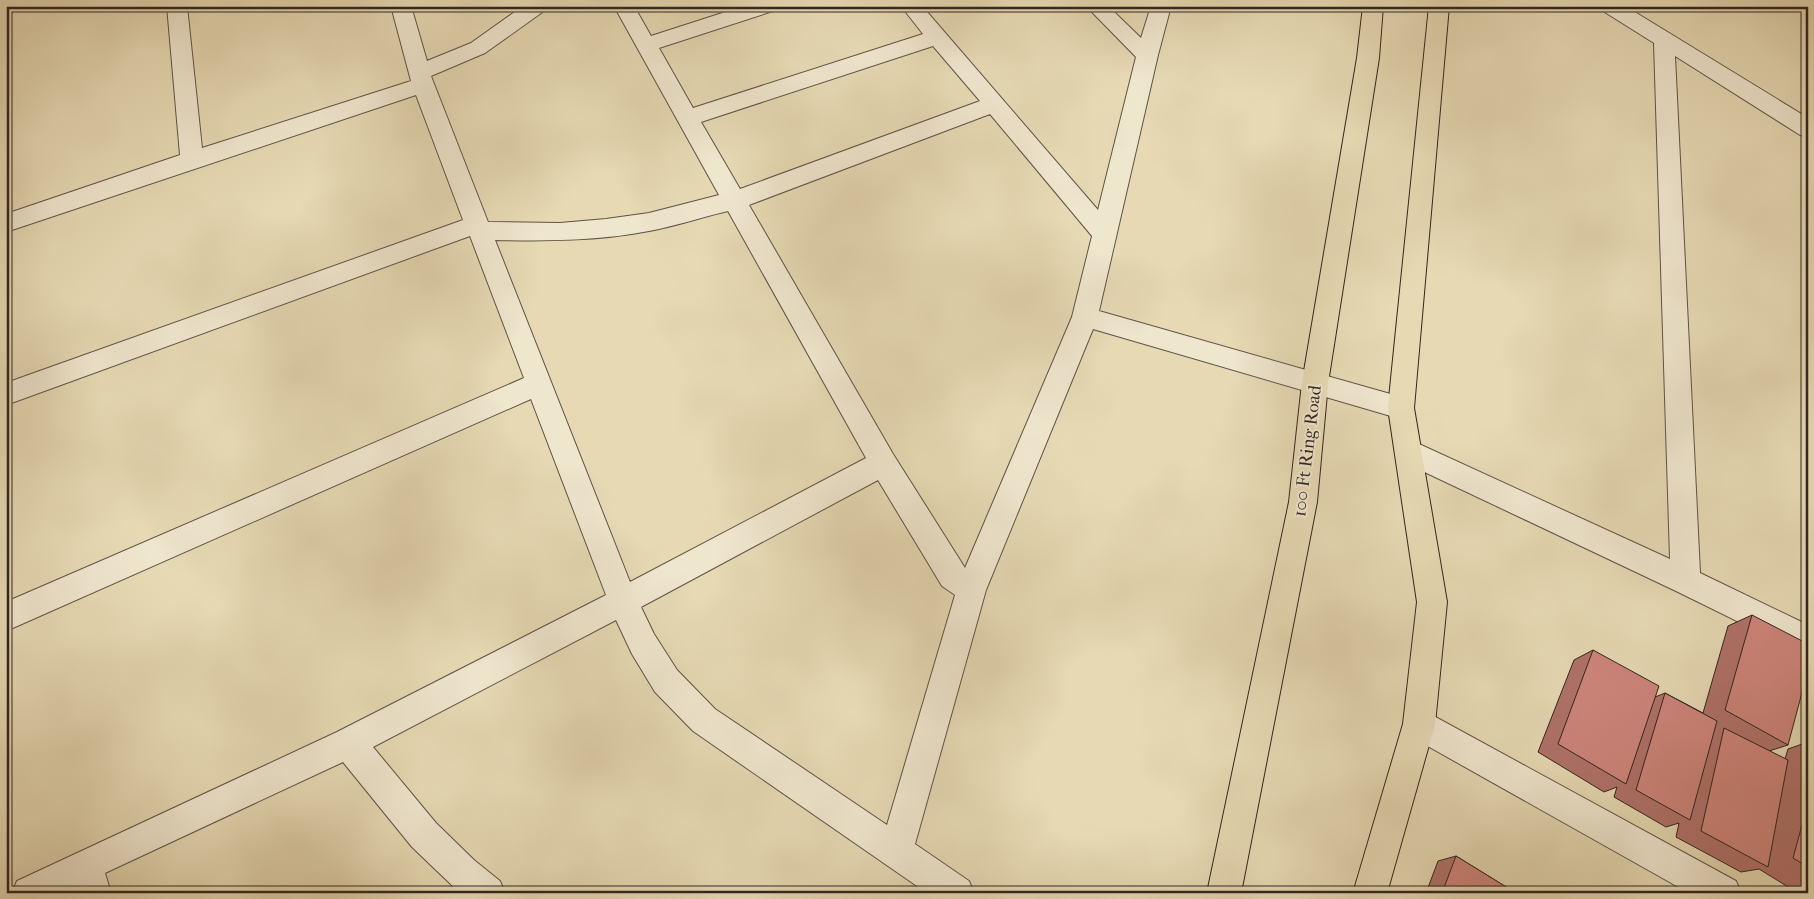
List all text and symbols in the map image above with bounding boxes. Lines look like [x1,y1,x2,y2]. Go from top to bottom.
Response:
street label: 100 Ft Ring Road [1289,384,1326,518]

